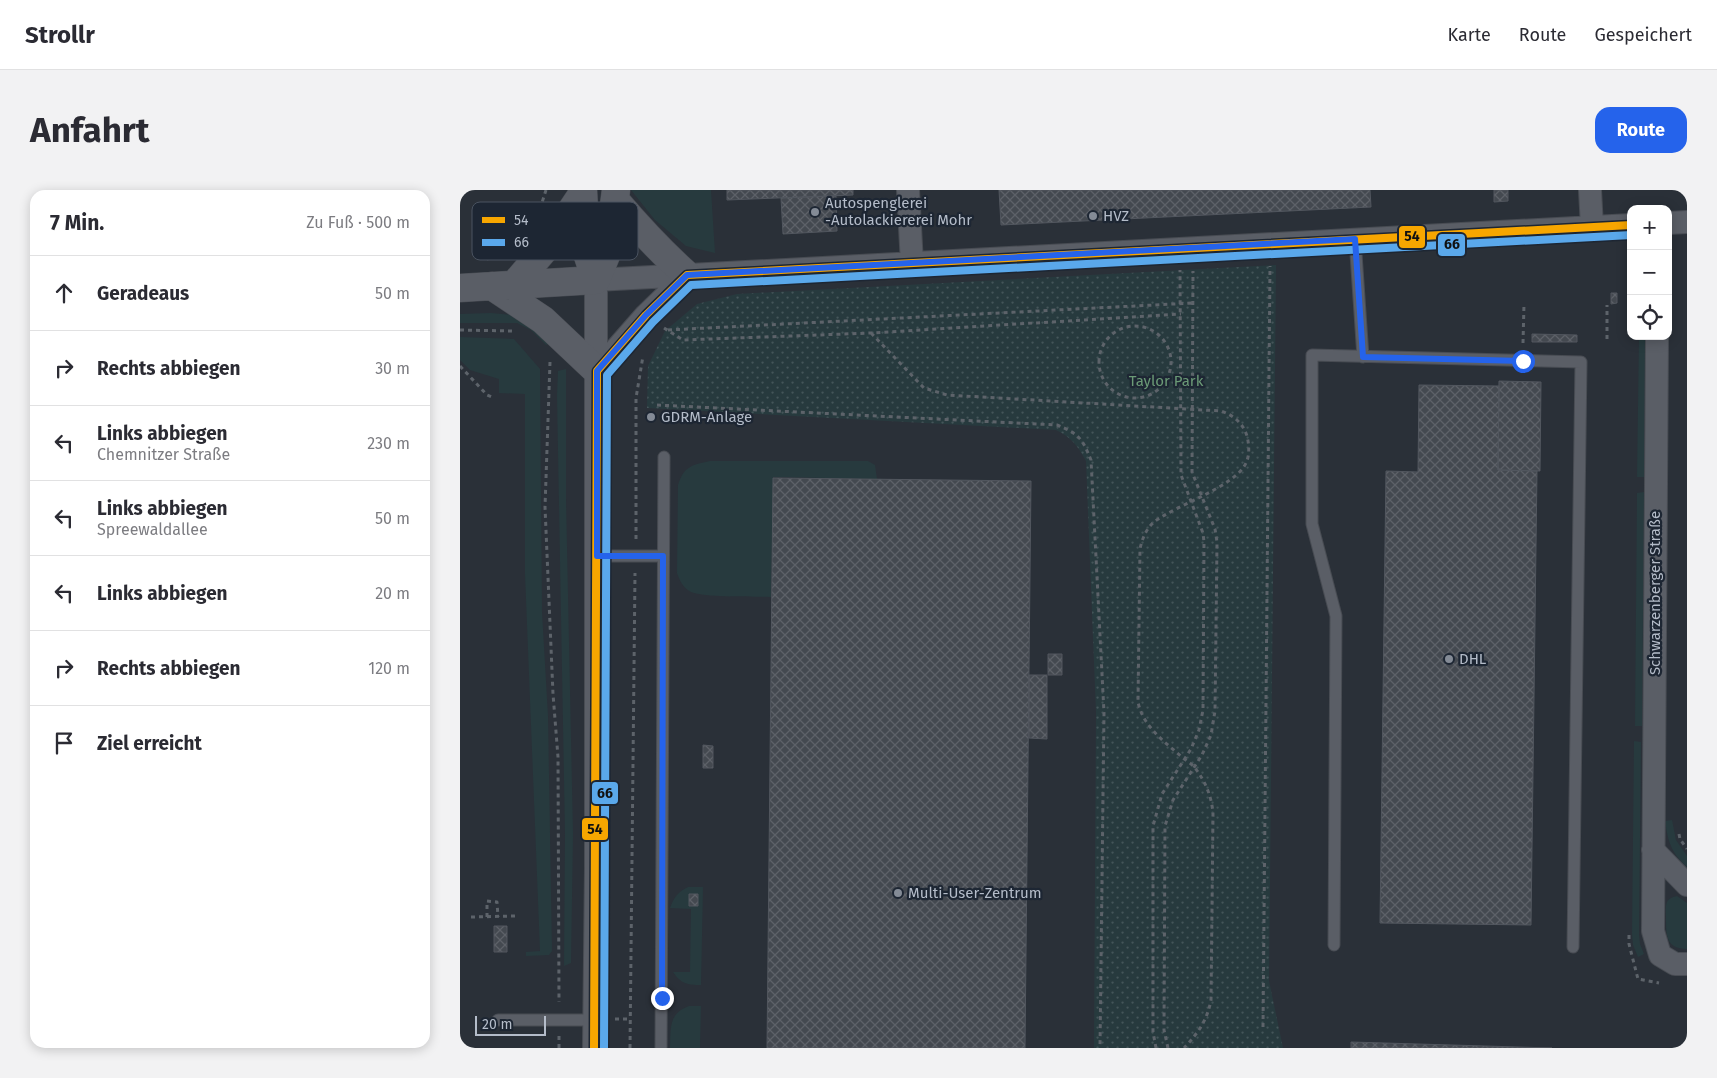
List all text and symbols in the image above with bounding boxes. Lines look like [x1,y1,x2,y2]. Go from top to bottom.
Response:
text: Strollr [25,21,95,49]
text: Karte [1448,24,1491,46]
text: Route [1519,24,1566,46]
text: Gespeichert [1594,24,1692,46]
button: Route [1595,107,1687,153]
text: Anfahrt [30,109,149,151]
place label: Autospenglerei -Autolackiererei Mohr [825,194,972,229]
legend [472,202,638,260]
map controls [1627,205,1672,340]
button: + [1627,205,1672,250]
marker: Autospenglerei -Autolackiererei Mohr [809,206,821,218]
place label: HVZ [1103,207,1129,225]
text: 7 Min. [50,210,104,236]
marker: HVZ [1087,210,1099,222]
text: 54 [514,212,529,229]
text: Zu Fuß · 500 m [306,213,410,232]
line badge: 54 [1398,225,1426,249]
text: 54 [1404,228,1420,245]
line badge: 66 [1437,233,1466,257]
text: 66 [514,234,529,251]
text: 66 [1444,236,1460,253]
button: − [1627,250,1672,295]
icon: ahead [50,279,78,307]
text: Geradeaus [97,282,189,305]
text: 50 m [375,284,410,303]
button: locate [1627,295,1672,340]
route start [1512,350,1535,373]
icon: right [50,354,78,382]
text: Rechts abbiegen [97,357,240,380]
text: 30 m [375,359,410,378]
park label: Taylor Park [1129,372,1204,390]
place label: GDRM-Anlage [661,408,752,426]
marker: GDRM-Anlage [645,411,657,423]
text: Links abbiegen [97,422,228,445]
icon: left [50,429,78,457]
text: 230 m [367,434,410,453]
text: Chemnitzer Straße [97,445,230,464]
text: Links abbiegen [97,497,228,520]
icon: left [50,504,78,532]
text: 50 m [375,509,410,528]
street label: Schwarzenberger Straße [1646,511,1664,675]
text: Spreewaldallee [97,520,208,539]
icon: left [50,579,78,607]
text: Links abbiegen [97,582,228,605]
text: 20 m [375,584,410,603]
place label: DHL [1459,650,1487,668]
marker: DHL [1443,653,1455,665]
icon: right [50,654,78,682]
text: Rechts abbiegen [97,657,240,680]
text: 120 m [368,659,410,678]
icon: arrive [50,729,78,757]
text: Ziel erreicht [97,732,202,755]
line badge: 66 [591,781,619,805]
text: 66 [597,785,613,802]
line badge: 54 [581,817,609,841]
text: 54 [587,821,603,838]
place label: Multi-User-Zentrum [908,884,1042,902]
marker: Multi-User-Zentrum [892,887,904,899]
route end [651,987,674,1010]
scale bar [475,1013,546,1036]
text: 20 m [482,1016,512,1033]

